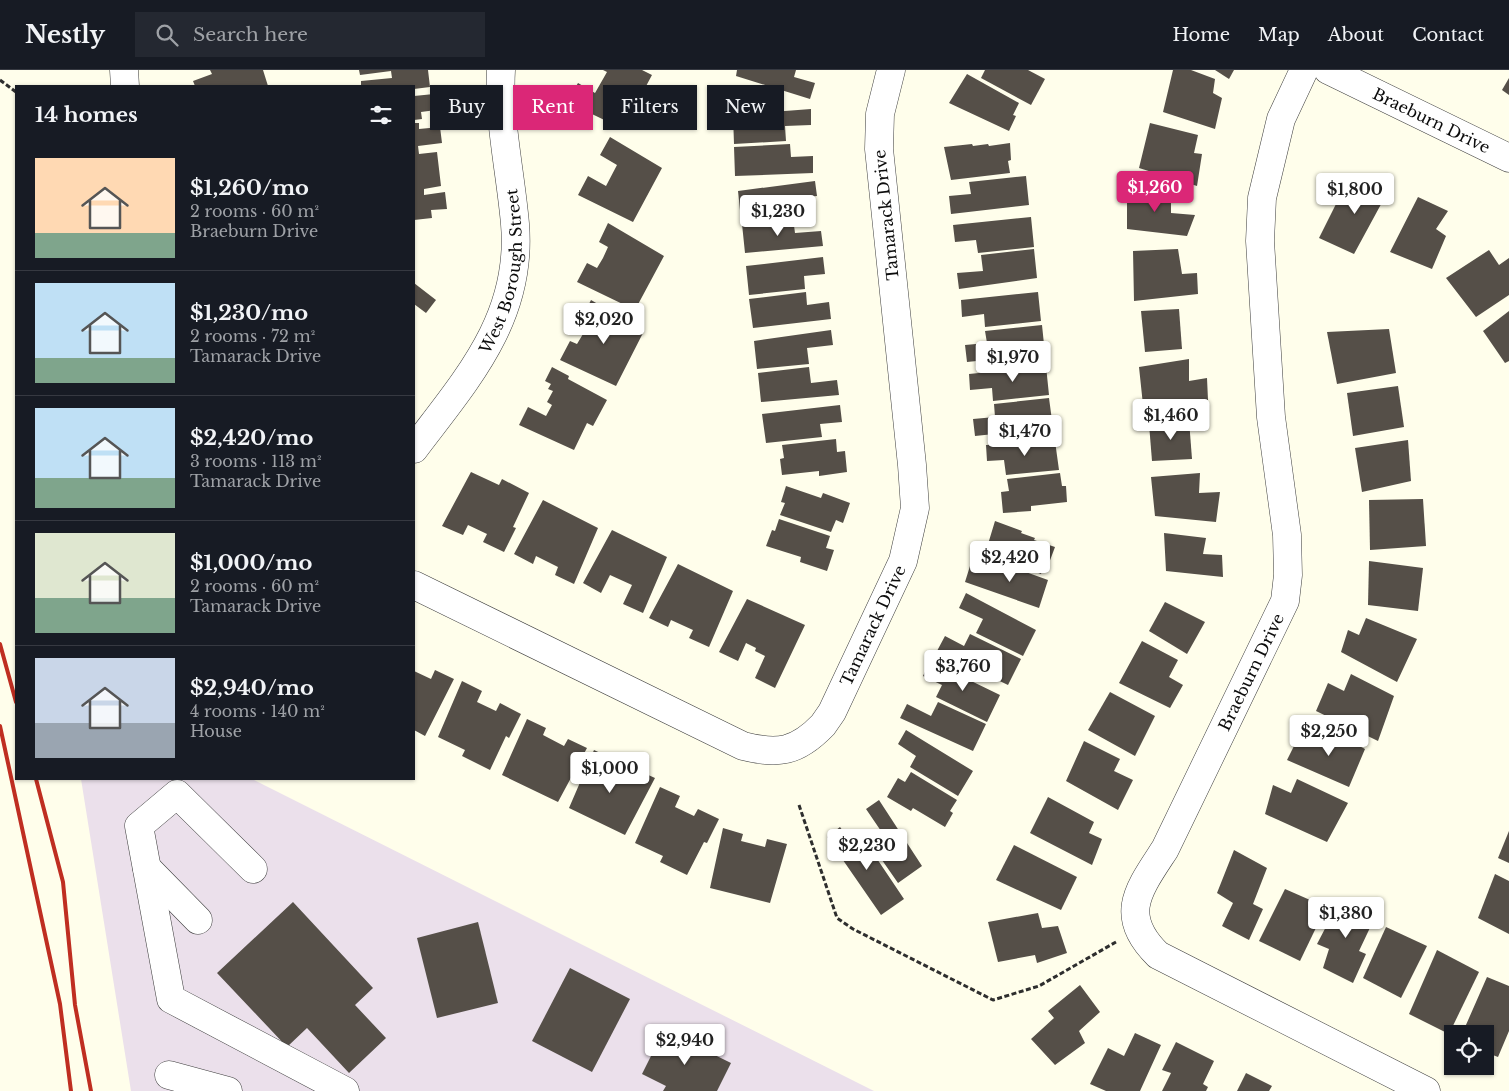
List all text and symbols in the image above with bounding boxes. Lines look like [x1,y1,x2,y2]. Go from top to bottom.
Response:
search box [135,12,485,57]
text: Nestly [25,20,105,49]
icon: search [153,21,181,49]
text: Search here [193,23,308,46]
text: Home [1172,24,1230,46]
text: Map [1258,24,1300,46]
text: About [1328,24,1384,46]
text: Contact [1412,24,1484,46]
street label: Braeburn Drive [1369,83,1493,157]
chip: Buy [430,85,503,130]
chip: Rent [513,85,593,130]
chip: Filters [603,85,697,130]
chip: New [707,85,784,130]
icon: filters [367,101,395,129]
text: 14 homes [35,102,138,128]
street label: Tamarack Drive [869,149,903,281]
pin: $1,260 [1114,170,1196,213]
pin: $1,800 [1314,172,1396,215]
text: $1,260/mo [190,175,309,201]
text: $1,260 [1128,177,1182,197]
icon: home [75,178,135,238]
text: $1,800 [1327,179,1383,199]
street label: West Borough Street [474,188,526,358]
pin: $1,230 [737,194,819,237]
text: 2 rooms · 60 m² [190,201,319,221]
text: $1,230 [751,201,805,221]
text: Braeburn Drive [190,221,318,241]
text: $1,230/mo [190,300,308,326]
pin: $2,020 [563,302,645,345]
icon: home [75,303,135,363]
text: $2,020 [574,309,634,329]
text: 2 rooms · 72 m² [190,326,315,346]
pin: $1,970 [972,340,1054,383]
text: Tamarack Drive [190,346,321,366]
text: $1,970 [987,347,1039,367]
pin: $1,460 [1130,398,1212,441]
text: $1,460 [1144,405,1198,425]
pin: $1,470 [984,414,1066,457]
text: $1,470 [999,421,1051,441]
text: $2,420/mo [190,425,313,451]
icon: home [75,428,135,488]
text: 3 rooms · 113 m² [190,451,321,471]
text: Tamarack Drive [190,471,321,491]
pin: $2,420 [969,540,1051,583]
text: $2,420 [981,547,1039,567]
text: $1,000/mo [190,550,312,576]
icon: home [75,553,135,613]
street label: Tamarack Drive [836,562,910,689]
text: 2 rooms · 60 m² [190,576,319,596]
text: Tamarack Drive [190,596,321,616]
street label: Braeburn Drive [1214,610,1288,734]
pin: $3,760 [922,650,1004,692]
text: $3,760 [935,656,991,676]
text: $2,940/mo [190,675,314,701]
icon: home [75,678,135,738]
text: 4 rooms · 140 m² [190,701,325,721]
pin: $2,250 [1288,714,1370,757]
text: House [190,721,242,741]
text: $2,250 [1301,721,1357,741]
pin: $1,000 [569,752,651,794]
text: $1,000 [581,758,639,778]
pin: $2,230 [826,828,908,871]
text: $2,230 [838,835,896,855]
pin: $1,380 [1305,896,1387,939]
text: $1,380 [1319,903,1373,923]
pin: $2,940 [644,1024,726,1066]
map controls [1444,1025,1494,1075]
button: locate [1444,1025,1494,1075]
text: $2,940 [656,1030,714,1050]

